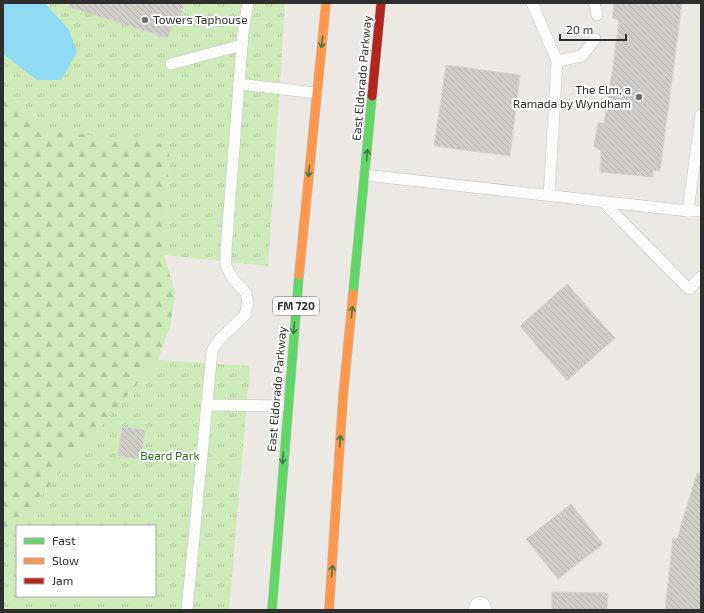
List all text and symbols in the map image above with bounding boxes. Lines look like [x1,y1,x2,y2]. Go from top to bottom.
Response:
place label: Towers Taphouse [153,12,248,26]
street label: East Eldorado Parkway [349,14,374,141]
marker: Towers Taphouse [140,15,150,25]
scale bar [560,16,626,42]
text: 20 m [566,22,593,36]
one-way arrow [318,35,326,48]
place label: The Elm, a Ramada by Wyndham [513,82,631,110]
marker: The Elm, a Ramada by Wyndham [634,92,644,102]
one-way arrow [363,149,371,162]
one-way arrow [305,164,312,177]
road number: FM 720 [273,297,319,315]
one-way arrow [348,306,355,319]
one-way arrow [290,321,298,334]
street label: East Eldorado Parkway [264,325,289,452]
one-way arrow [337,435,344,448]
park label: Beard Park [140,448,200,462]
one-way arrow [280,451,287,464]
legend [16,525,156,597]
text: Fast [52,533,76,547]
text: Slow [52,553,79,567]
one-way arrow [328,565,335,578]
text: Jam [52,573,73,587]

